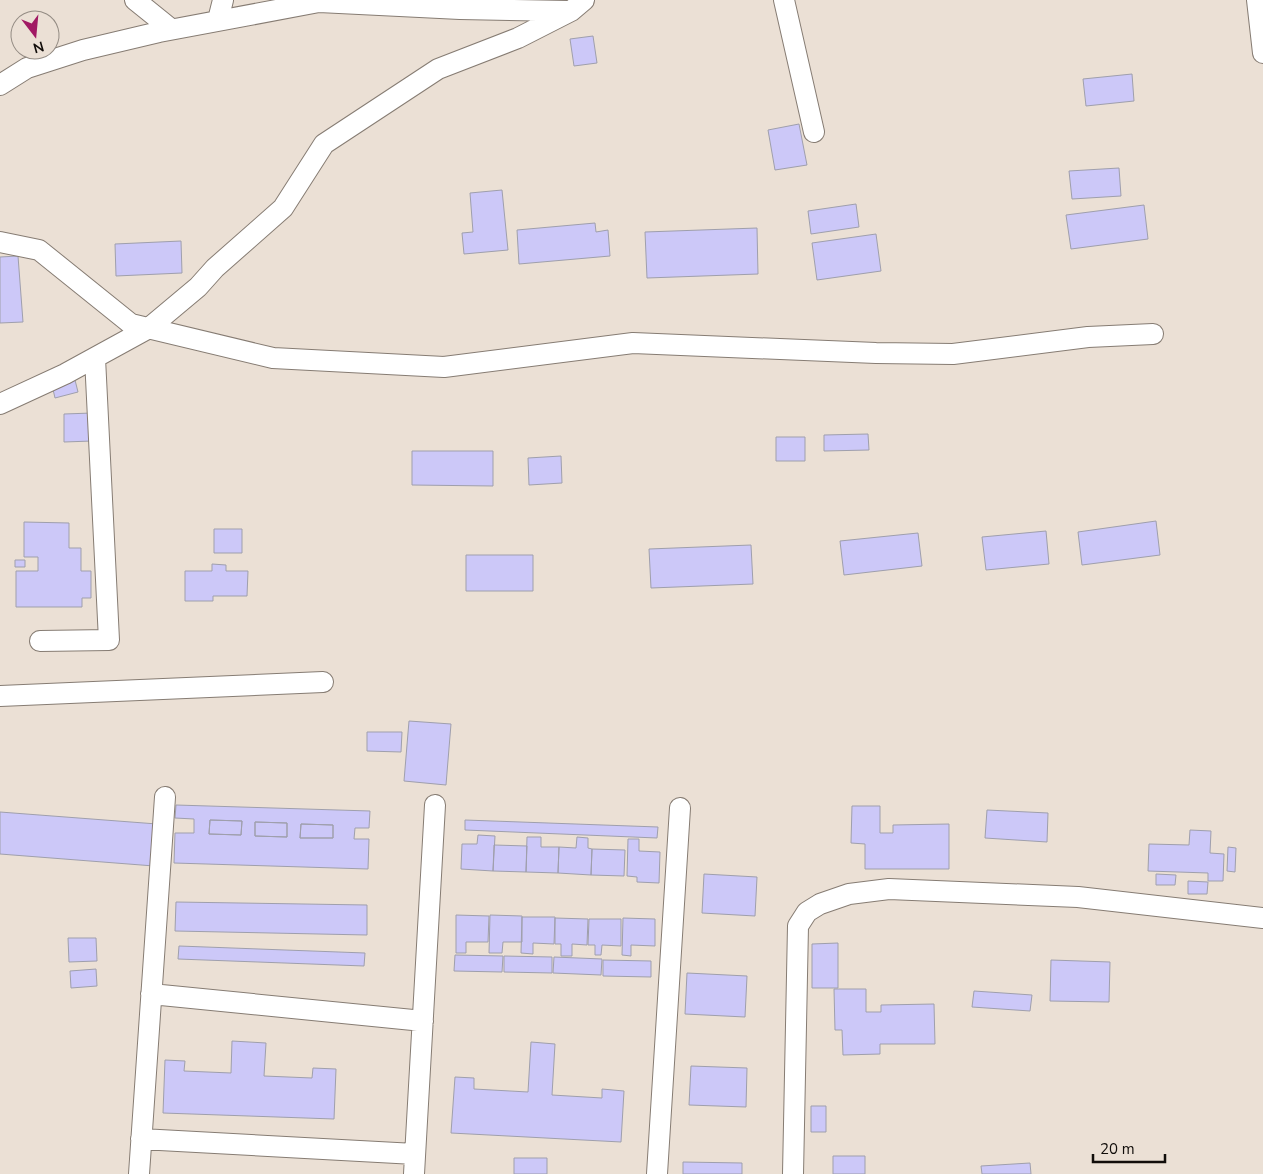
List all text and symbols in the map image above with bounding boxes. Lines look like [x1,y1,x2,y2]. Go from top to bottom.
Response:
north arrow [10,10,60,60]
text: N [31,36,46,58]
scale bar [1093,1132,1166,1164]
text: 20 m [1100,1139,1135,1159]

